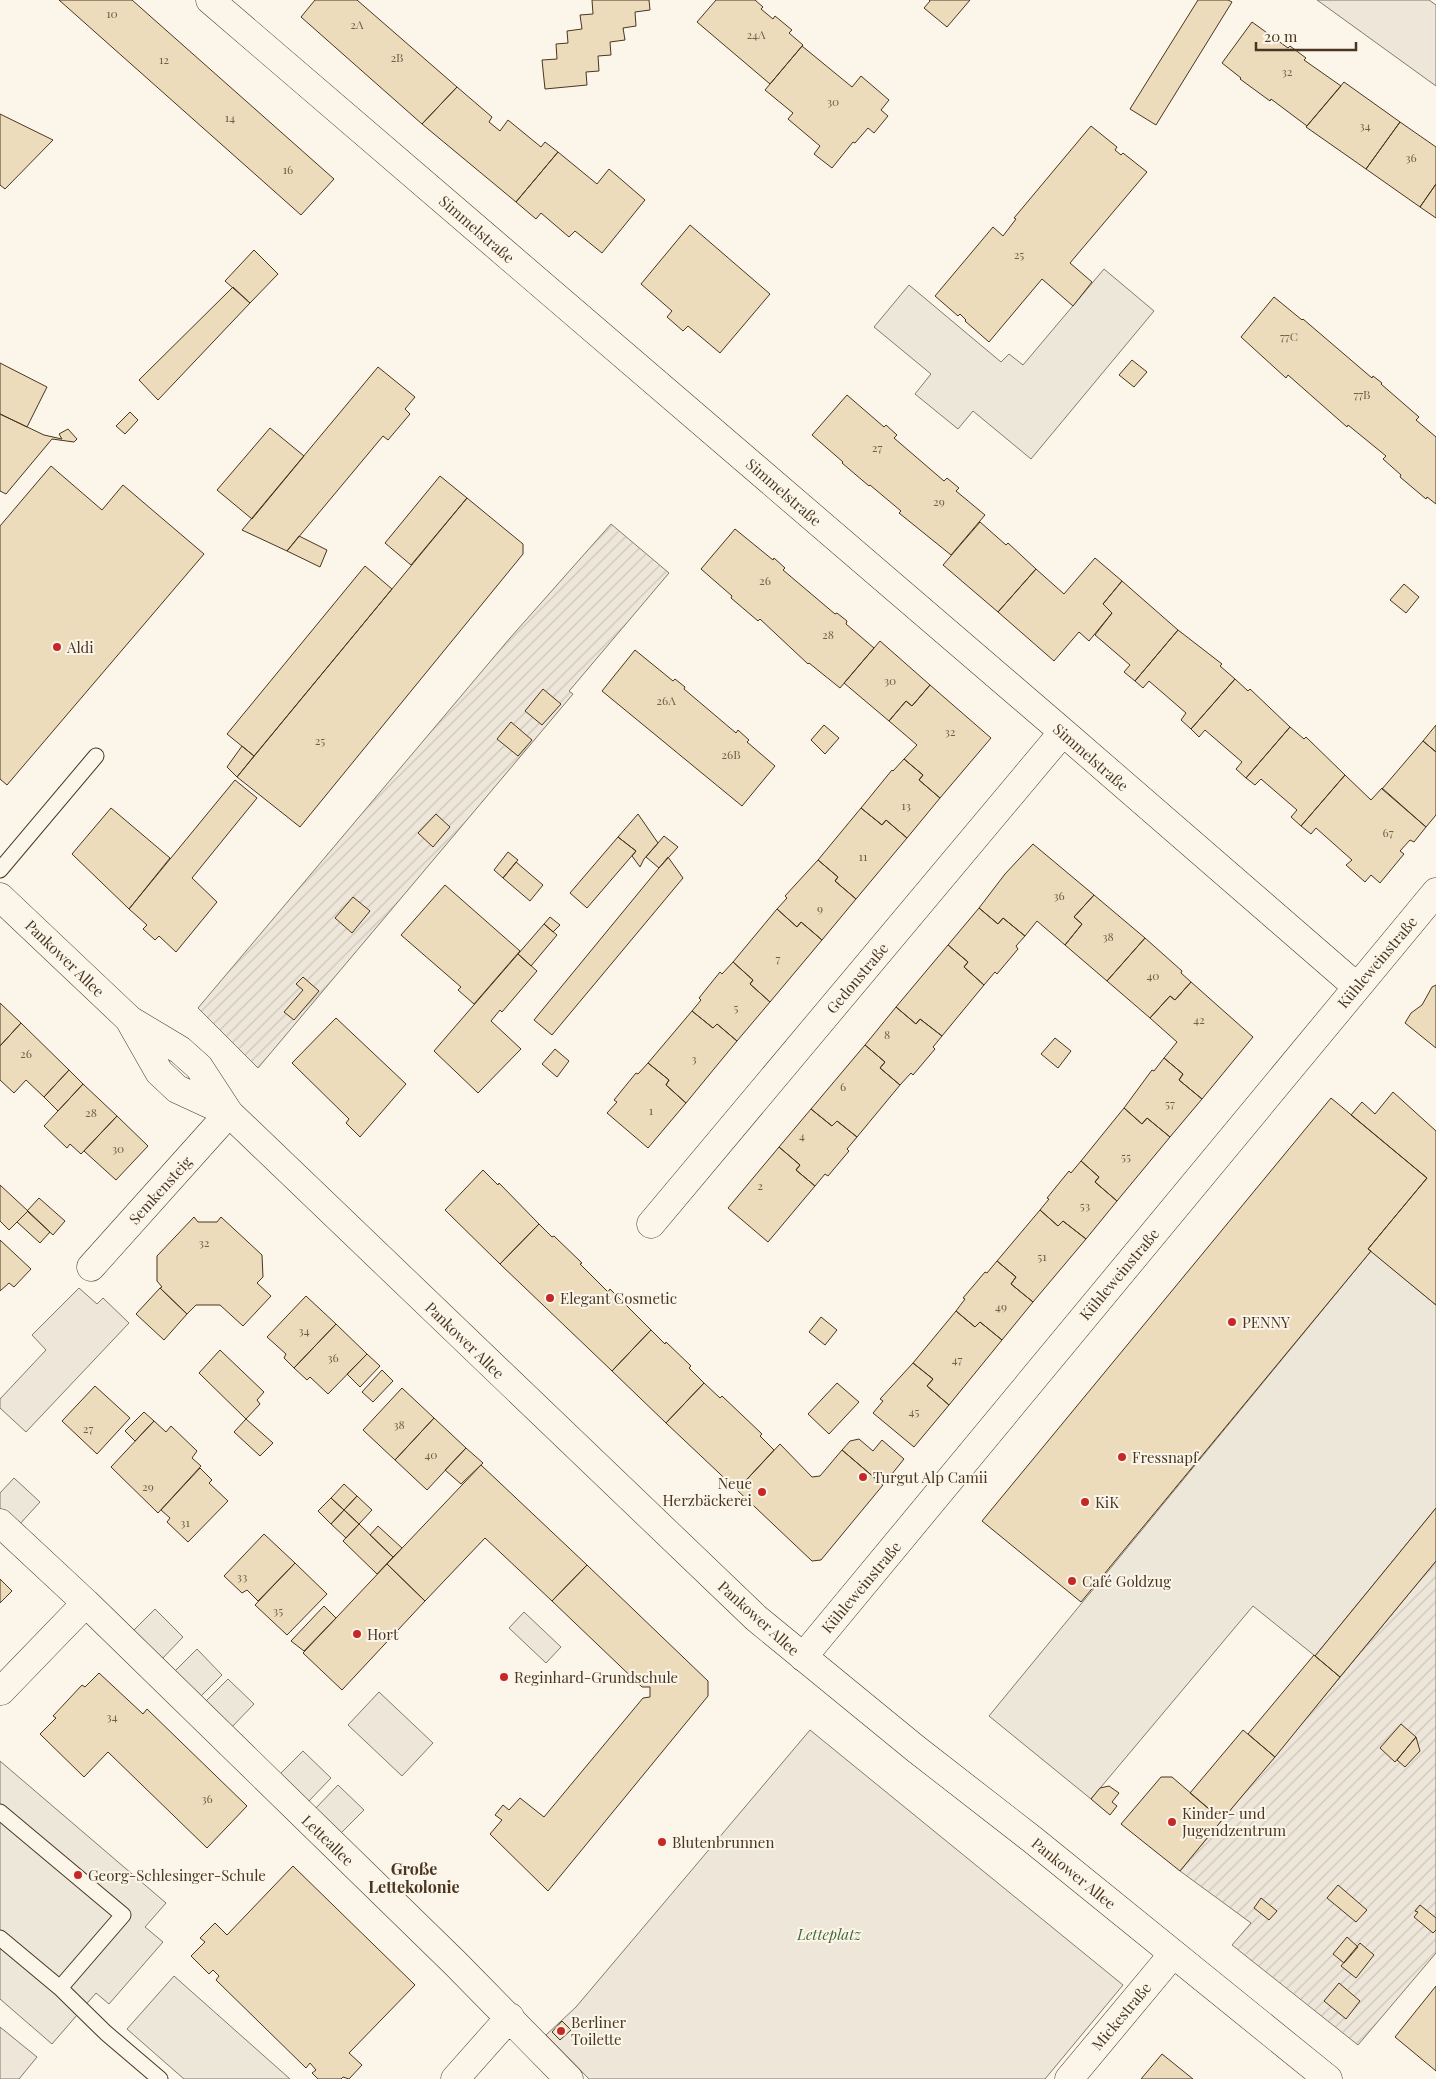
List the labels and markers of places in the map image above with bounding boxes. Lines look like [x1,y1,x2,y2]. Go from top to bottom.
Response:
place label: Aldi [66,637,94,657]
marker: Aldi [51,641,63,653]
place label: Elegant Cosmetic [560,1288,677,1308]
marker: Elegant Cosmetic [544,1292,556,1304]
place label: PENNY [1242,1312,1290,1332]
marker: PENNY [1226,1316,1238,1328]
place label: Fressnapf [1132,1447,1199,1467]
marker: Fressnapf [1116,1451,1128,1463]
place label: Turgut Alp Camii [873,1467,988,1487]
marker: Turgut Alp Camii [857,1471,869,1483]
place label: Neue Herzbäckerei [663,1473,753,1510]
marker: Neue Herzbäckerei [756,1486,768,1498]
place label: KiK [1095,1492,1119,1512]
marker: KiK [1079,1496,1091,1508]
place label: Café Goldzug [1082,1571,1171,1591]
marker: Café Goldzug [1066,1575,1078,1587]
place label: Hort [367,1624,399,1644]
marker: Hort [351,1628,363,1640]
place label: Reginhard-Grundschule [514,1667,678,1687]
marker: Reginhard-Grundschule [498,1671,510,1683]
place label: Kinder- und Jugendzentrum [1181,1803,1287,1840]
marker: Kinder- und Jugendzentrum [1166,1816,1178,1828]
place label: Blutenbrunnen [672,1832,774,1852]
marker: Blutenbrunnen [656,1836,668,1848]
place label: Georg-Schlesinger-Schule [88,1865,266,1885]
marker: Georg-Schlesinger-Schule [72,1869,84,1881]
place label: Berliner Toilette [571,2012,627,2049]
marker: Berliner Toilette [555,2025,567,2037]

